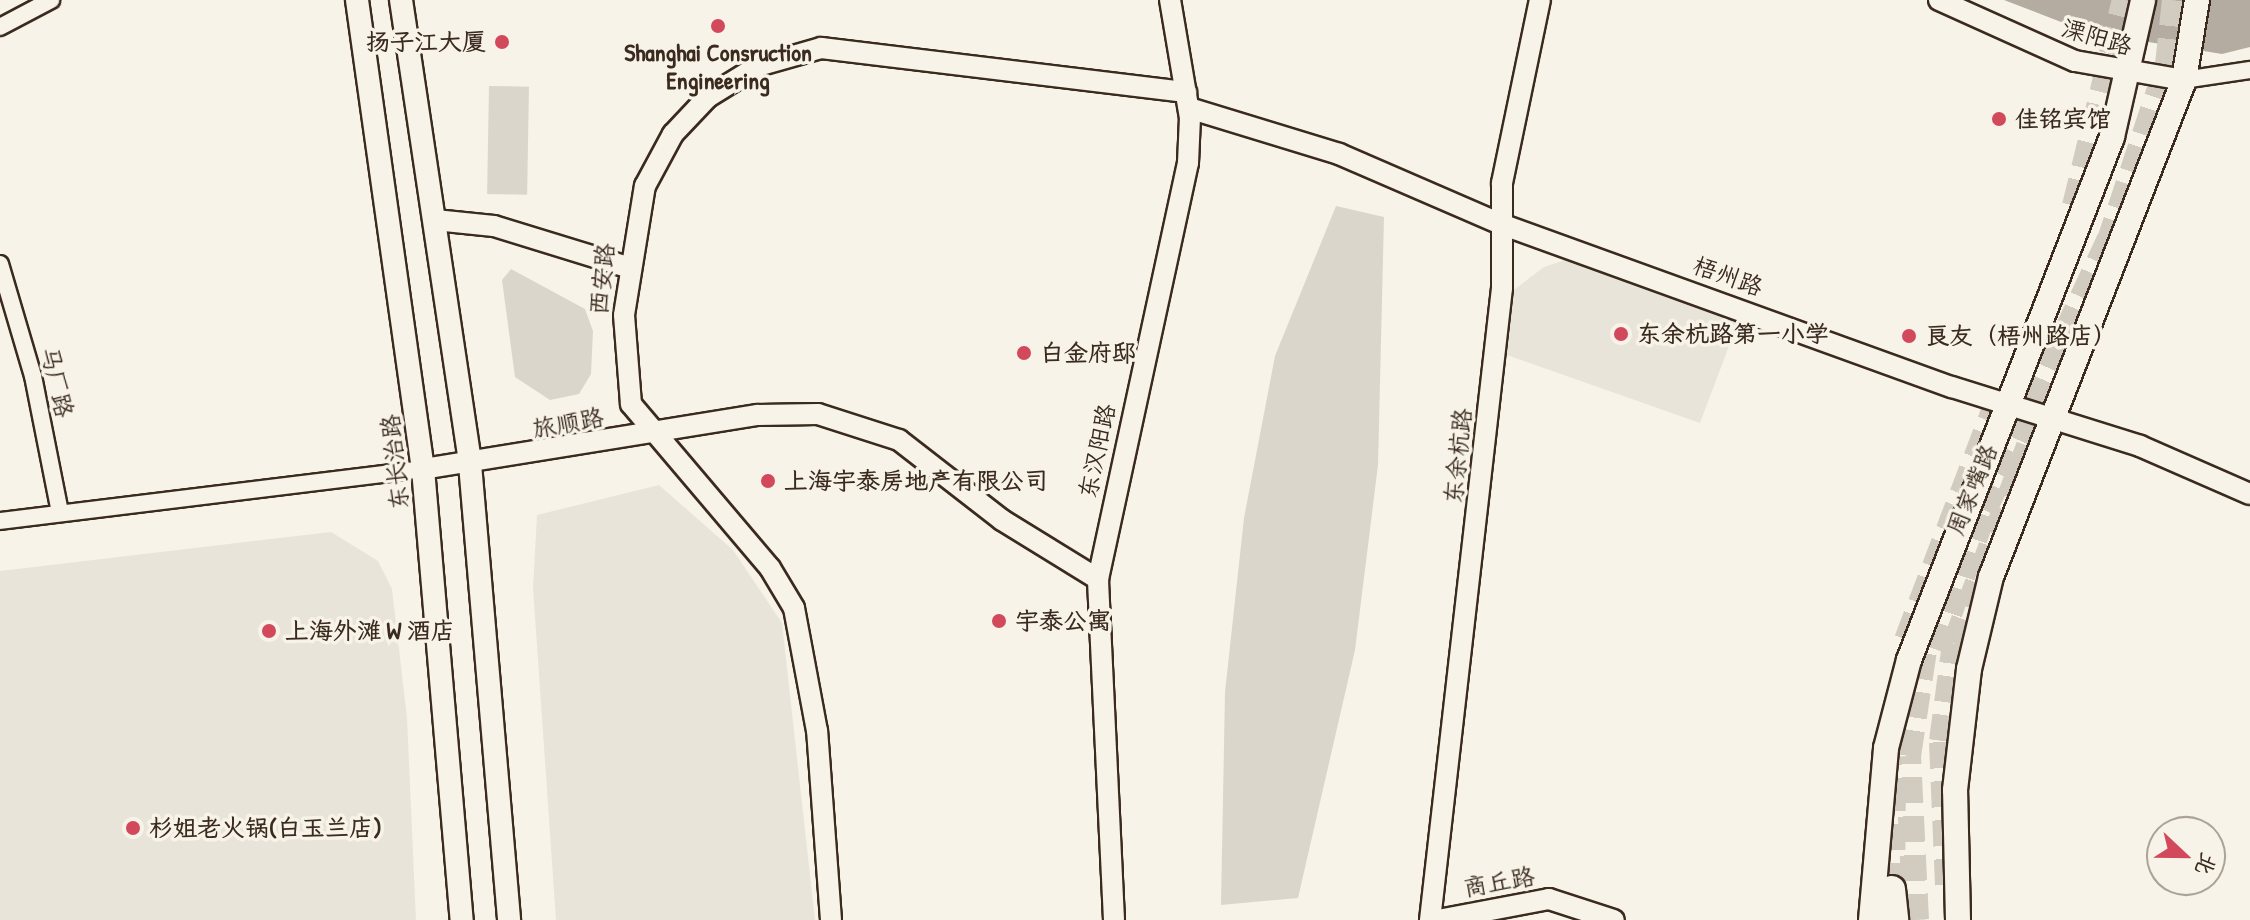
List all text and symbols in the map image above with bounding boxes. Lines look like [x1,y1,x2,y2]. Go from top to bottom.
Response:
street label: 溧阳路 [2058,13,2136,61]
marker: Shanghai Consruction Engineering [709,17,727,35]
place label: 扬子江大厦 [366,28,486,56]
marker: 扬子江大厦 [493,33,511,51]
place label: Shanghai Consruction Engineering [624,39,812,95]
place label: 佳铭宾馆 [2015,105,2111,133]
marker: 佳铭宾馆 [1990,110,2008,128]
street label: 西安路 [584,242,620,316]
street label: 梧州路 [1689,250,1767,302]
place label: 东余杭路第一小学 [1637,320,1829,348]
place label: 良友（梧州路店） [1925,322,2117,350]
marker: 东余杭路第一小学 [1612,325,1630,343]
marker: 良友（梧州路店） [1900,327,1918,345]
place label: 白金府邸 [1040,339,1136,367]
street label: 马厂路 [35,344,79,420]
marker: 白金府邸 [1015,344,1033,362]
street label: 东汉阳路 [1073,401,1121,501]
street label: 旅顺路 [530,403,606,443]
street label: 东余杭路 [1439,407,1477,505]
street label: 东长治路 [376,413,414,511]
street label: 周家嘴路 [1941,440,2003,540]
place label: 上海宇泰房地产有限公司 [784,467,1048,495]
marker: 上海宇泰房地产有限公司 [759,472,777,490]
place label: 宇泰公寓 [1015,607,1111,635]
marker: 宇泰公寓 [990,612,1008,630]
place label: 上海外滩 W 酒店 [285,617,455,645]
marker: 上海外滩 W 酒店 [260,622,278,640]
place label: 杉姐老火锅(白玉兰店) [149,814,382,842]
north arrow [2146,816,2226,896]
marker: 杉姐老火锅(白玉兰店) [124,819,142,837]
text: 北 [2188,848,2224,880]
street label: 商丘路 [1461,862,1537,902]

